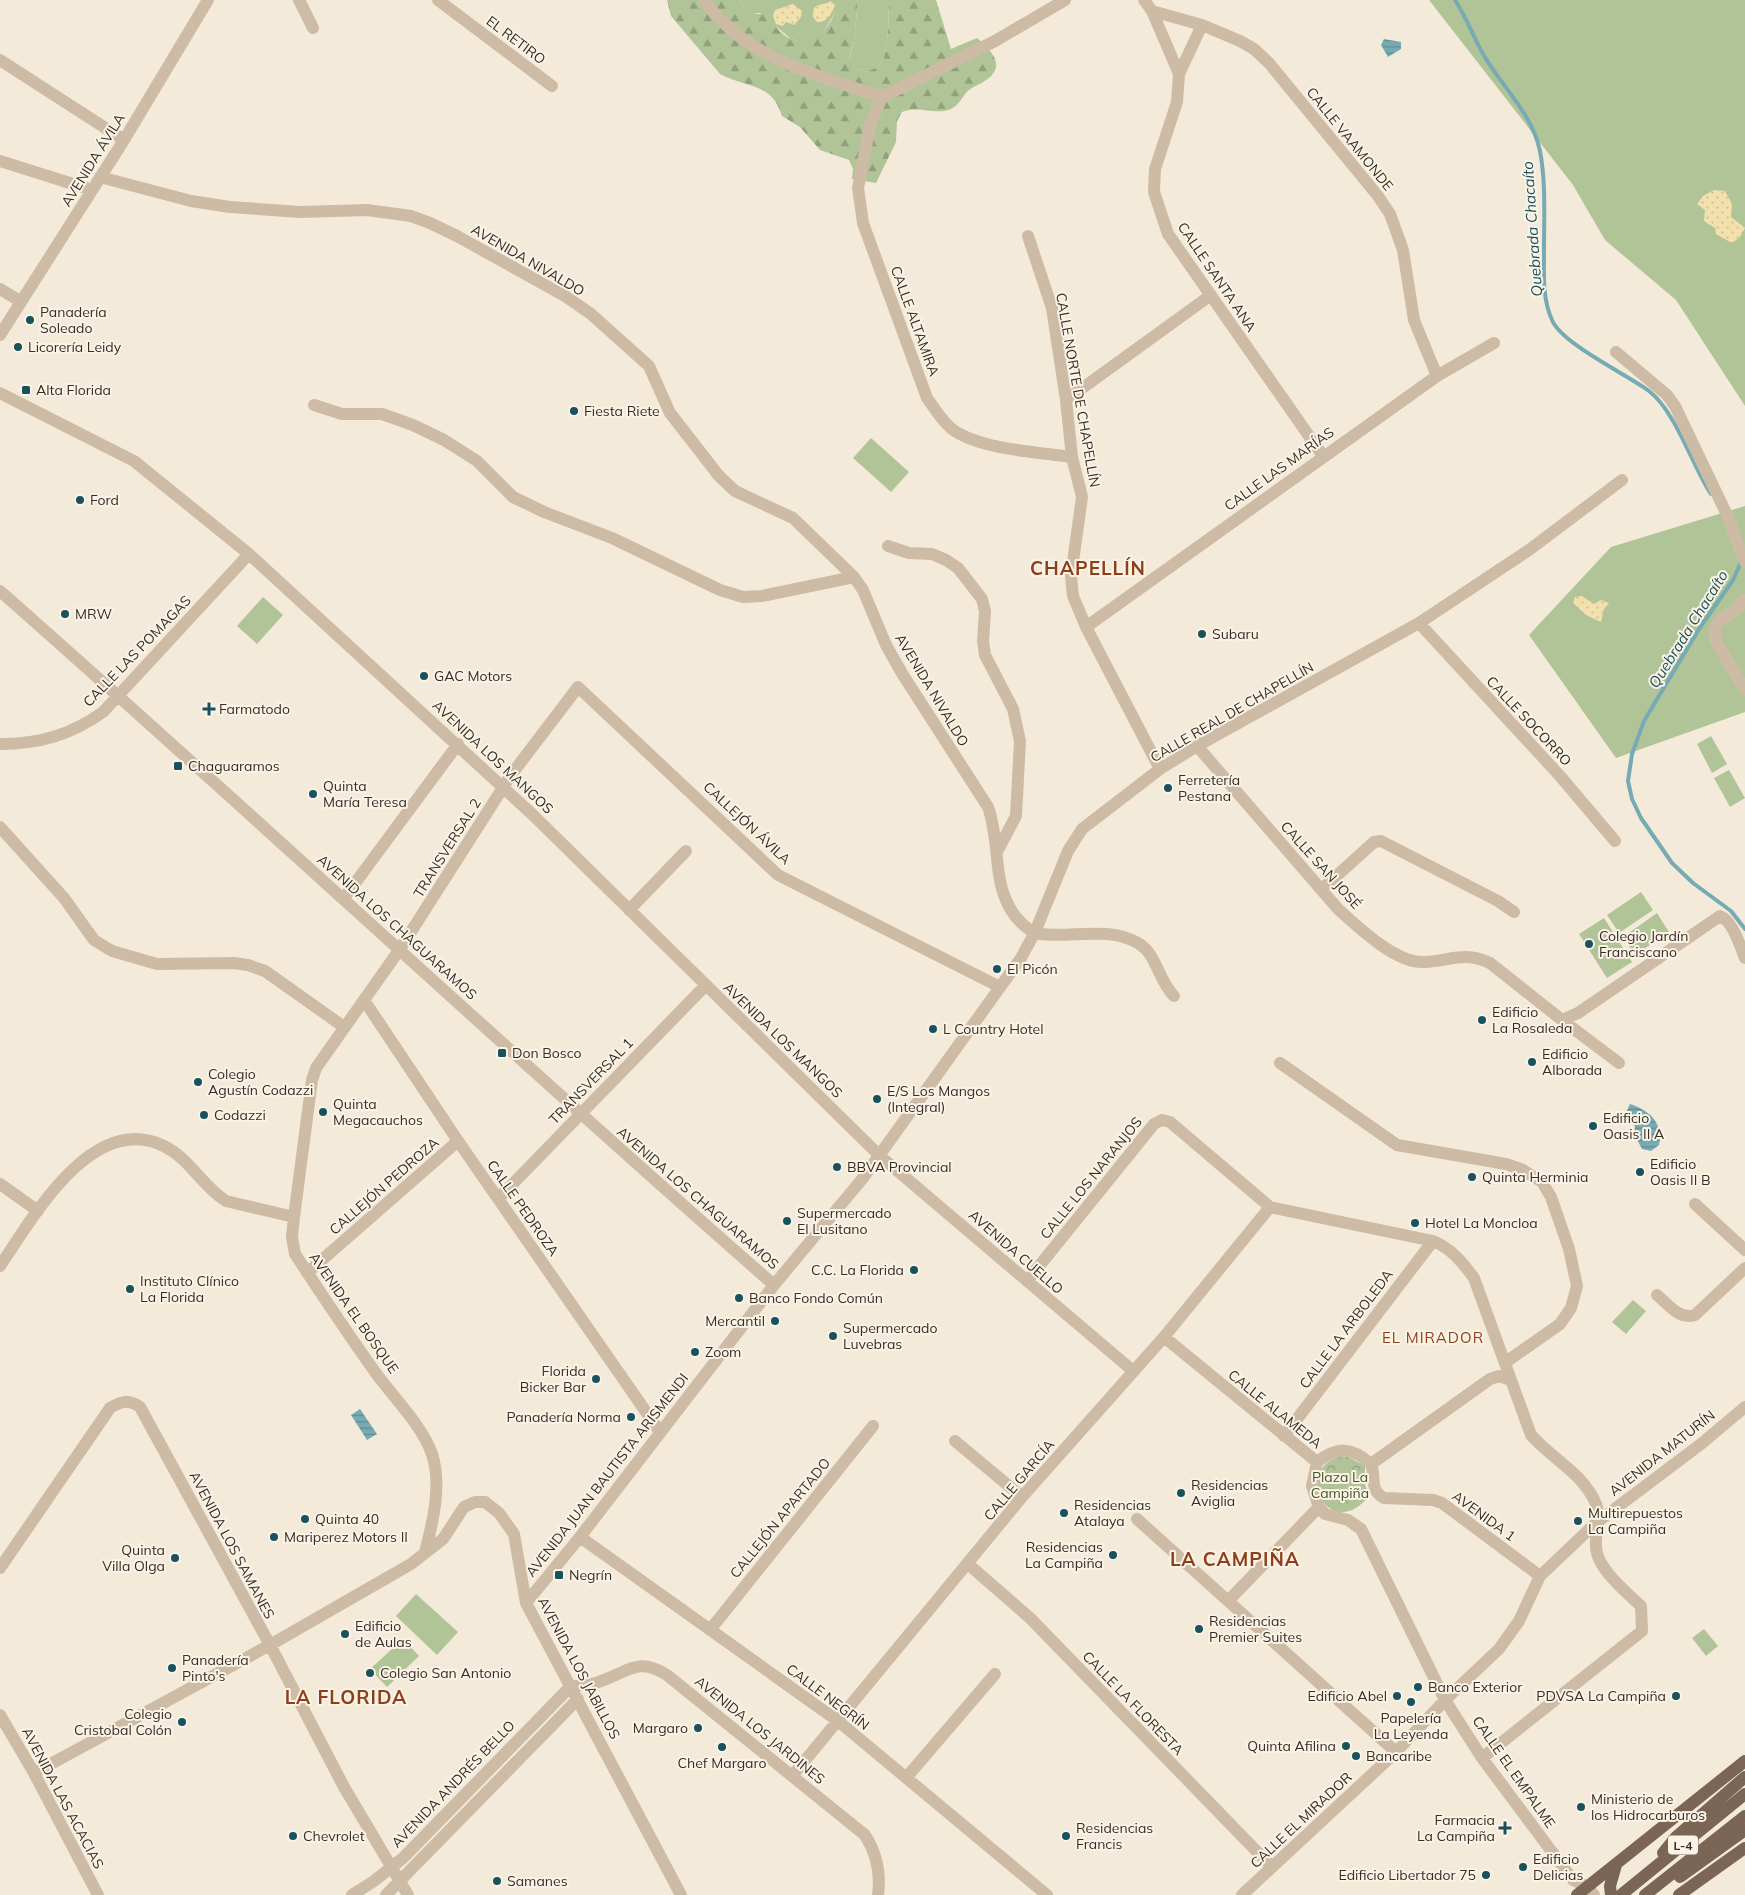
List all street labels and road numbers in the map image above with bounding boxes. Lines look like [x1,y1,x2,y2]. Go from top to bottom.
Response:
street label: EL RETIRO [483,12,549,68]
street label: CALLE VAAMONDE [1303,83,1397,195]
street label: AVENIDA ÁVILA [57,110,129,210]
street label: CALLE SANTA ANA [1174,219,1261,336]
street label: AVENIDA NIVALDO [468,220,588,300]
street label: CALLE ALTAMIRA [887,263,944,379]
street label: CALLE NORTE DE CHAPELLÍN [1052,291,1104,489]
street label: CALLE LAS MARÍAS [1221,423,1338,515]
street label: CALLE LAS POMAGAS [79,591,195,710]
street label: AVENIDA NIVALDO [891,630,973,750]
street label: CALLE REAL DE CHAPELLÍN [1147,658,1317,766]
street label: CALLE SOCORRO [1483,672,1575,770]
street label: AVENIDA LOS MANGOS [429,696,557,818]
street label: CALLEJÓN ÁVILA [699,778,795,869]
street label: TRANSVERSAL 2 [409,795,485,901]
street label: CALLE SAN JOSÉ [1277,817,1365,913]
street label: AVENIDA LOS CHAGUARAMOS [313,851,481,1004]
street label: AVENIDA LOS MANGOS [720,978,847,1102]
street label: TRANSVERSAL 1 [545,1034,637,1128]
street label: CALLE LOS NARANJOS [1036,1113,1146,1243]
street label: AVENIDA LOS CHAGUARAMOS [613,1123,783,1273]
street label: CALLEJÓN PEDROZA [326,1133,443,1238]
street label: CALLE PEDROZA [483,1156,563,1260]
street label: AVENIDA CUELLO [965,1206,1067,1298]
street label: AVENIDA EL BOSQUE [305,1249,403,1377]
street label: CALLE LA ARBOLEDA [1295,1265,1397,1392]
street label: CALLE ALAMEDA [1224,1366,1326,1453]
street label: AVENIDA JUAN BAUTISTA ARISMENDI [522,1369,692,1581]
street label: AVENIDA MATURÍN [1605,1406,1719,1500]
street label: CALLE GARCÍA [980,1435,1059,1524]
street label: CALLEJÓN APARTADO [726,1454,834,1582]
street label: AVENIDA LOS SAMANES [185,1468,279,1622]
street label: AVENIDA 1 [1449,1487,1519,1545]
street label: AVENIDA LOS JABILLOS [534,1594,624,1742]
street label: CALLE LA FLORESTA [1079,1647,1188,1759]
street label: CALLE NEGRÍN [783,1660,873,1734]
street label: AVENIDA LOS JARDINES [691,1672,829,1788]
street label: CALLE EL EMPALME [1469,1712,1559,1832]
street label: AVENIDA ANDRÉS BELLO [387,1716,519,1852]
street label: AVENIDA LAS ACACIAS [18,1724,108,1872]
street label: CALLE EL MIRADOR [1246,1768,1356,1872]
road number: L-4 [1668,1836,1698,1854]

